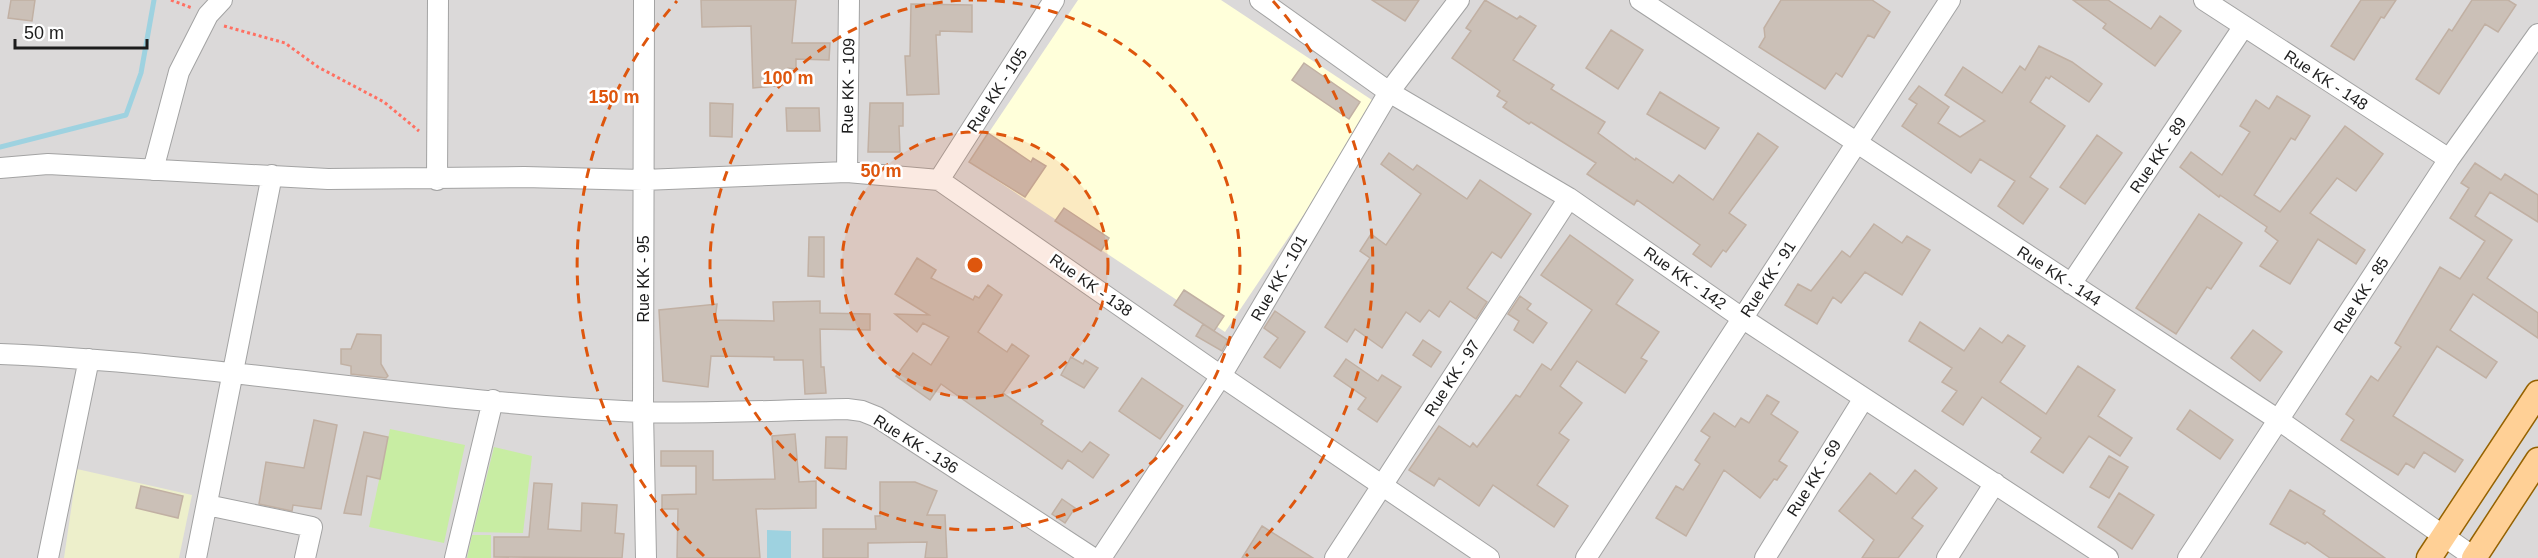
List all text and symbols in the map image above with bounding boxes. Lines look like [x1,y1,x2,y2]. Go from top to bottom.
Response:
scale bar [15,12,147,50]
text: 50 m [24,23,64,43]
street label: Rue KK - 109 [839,38,857,134]
street label: Rue KK - 105 [964,45,1030,135]
street label: Rue KK - 148 [2281,47,2371,113]
text: 100 m [762,68,814,88]
text: 150 m [588,87,640,107]
street label: Rue KK - 89 [2127,114,2189,196]
text: 50 m [860,161,902,181]
street label: Rue KK - 101 [1248,232,1310,324]
street label: Rue KK - 95 [635,235,652,323]
street label: Rue KK - 91 [1737,238,1799,320]
street label: Rue KK - 142 [1641,243,1729,313]
street label: Rue KK - 144 [2014,243,2104,309]
street label: Rue KK - 138 [1047,250,1135,320]
street label: Rue KK - 85 [2330,254,2392,336]
centre of rings [965,255,985,275]
street label: Rue KK - 97 [1421,337,1483,419]
street label: Rue KK - 136 [871,411,961,477]
street label: Rue KK - 69 [1784,436,1844,519]

